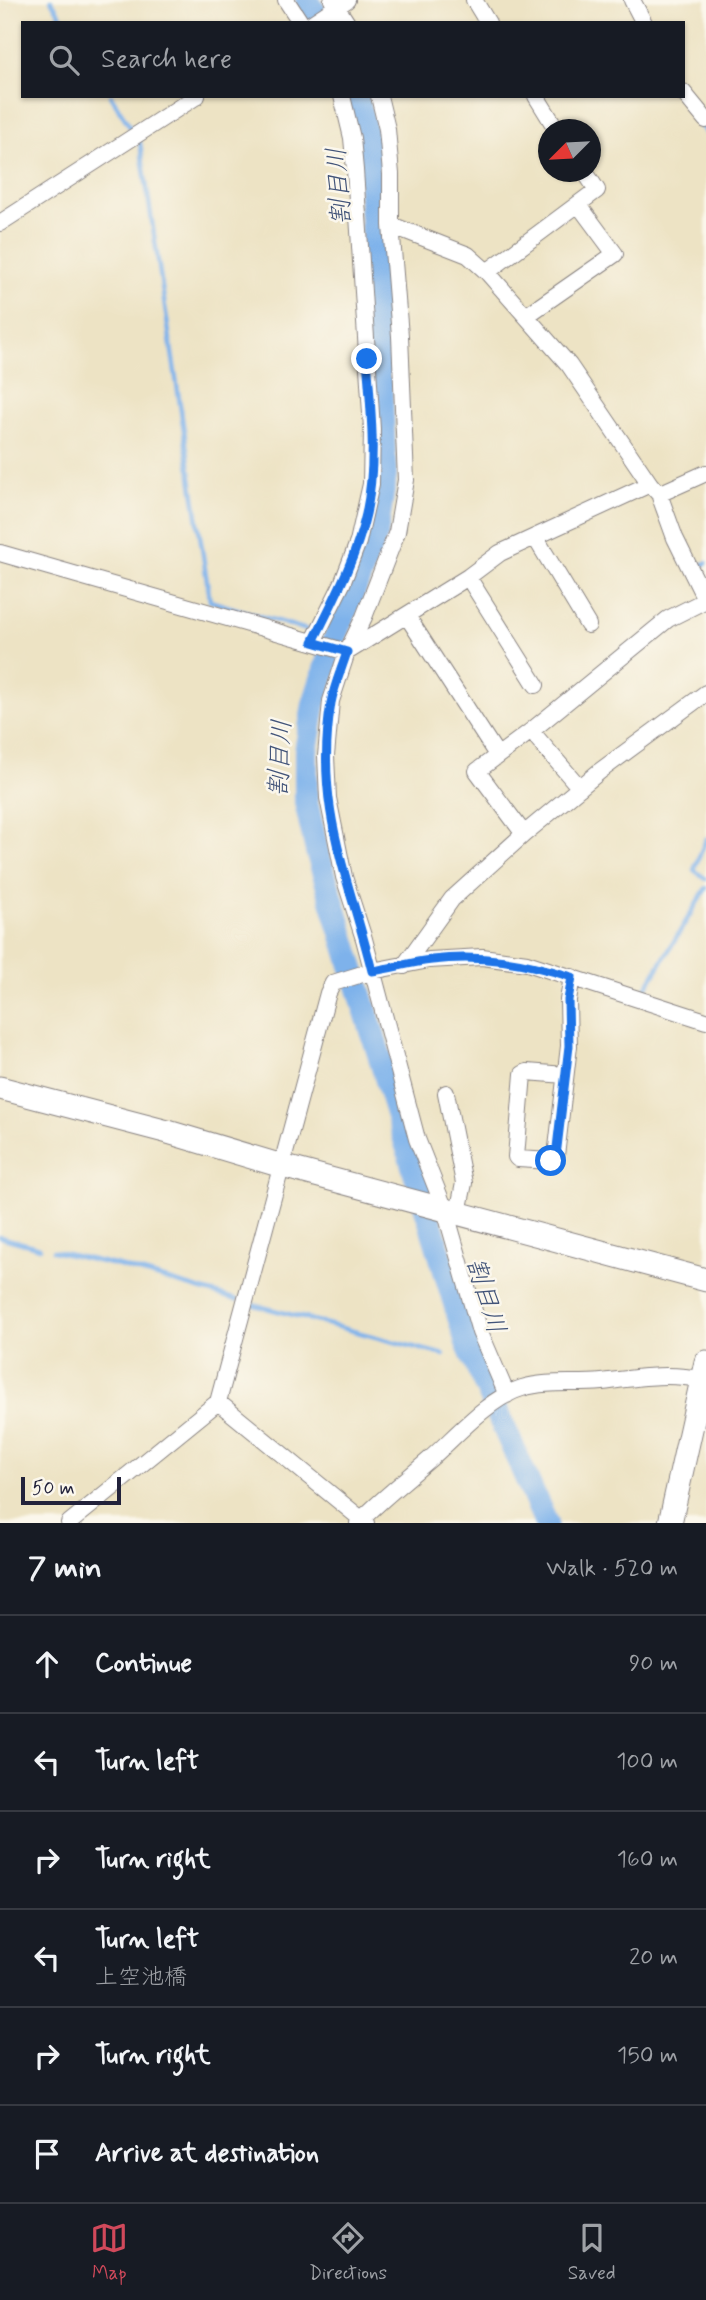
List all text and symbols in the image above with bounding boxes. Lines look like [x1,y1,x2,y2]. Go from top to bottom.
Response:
search box [21,21,685,98]
icon: search [45,41,83,79]
text: Search here [101,43,232,77]
north arrow [538,119,601,182]
water label: 割目川 [320,146,360,226]
route end [351,343,382,374]
water label: 割目川 [262,718,300,798]
route start [535,1145,566,1176]
water label: 割目川 [457,1254,513,1338]
scale bar [21,1474,121,1506]
text: 50 m [32,1476,75,1501]
text: 7 min [28,1549,102,1588]
text: Walk · 520 m [546,1554,678,1584]
icon: ahead [28,1645,66,1683]
text: Continue [95,1647,192,1681]
text: 90 m [629,1649,678,1679]
icon: left [28,1743,66,1781]
text: Turn left [95,1745,199,1779]
text: 100 m [616,1747,678,1777]
icon: right [28,1841,66,1879]
text: Turn right [95,1843,211,1877]
text: 160 m [617,1845,678,1875]
text: Turn left [95,1923,199,1957]
icon: left [28,1939,66,1977]
text: 20 m [629,1943,678,1973]
text: 上空池橋 [95,1963,187,1993]
icon: right [28,2037,66,2075]
text: Turn right [95,2039,211,2073]
text: 150 m [617,2041,678,2071]
icon: arrive [28,2135,66,2173]
text: Arrive at destination [95,2137,319,2171]
tab: Map [90,2219,128,2286]
tab: Directions [309,2219,387,2286]
tab: Saved [568,2219,616,2286]

